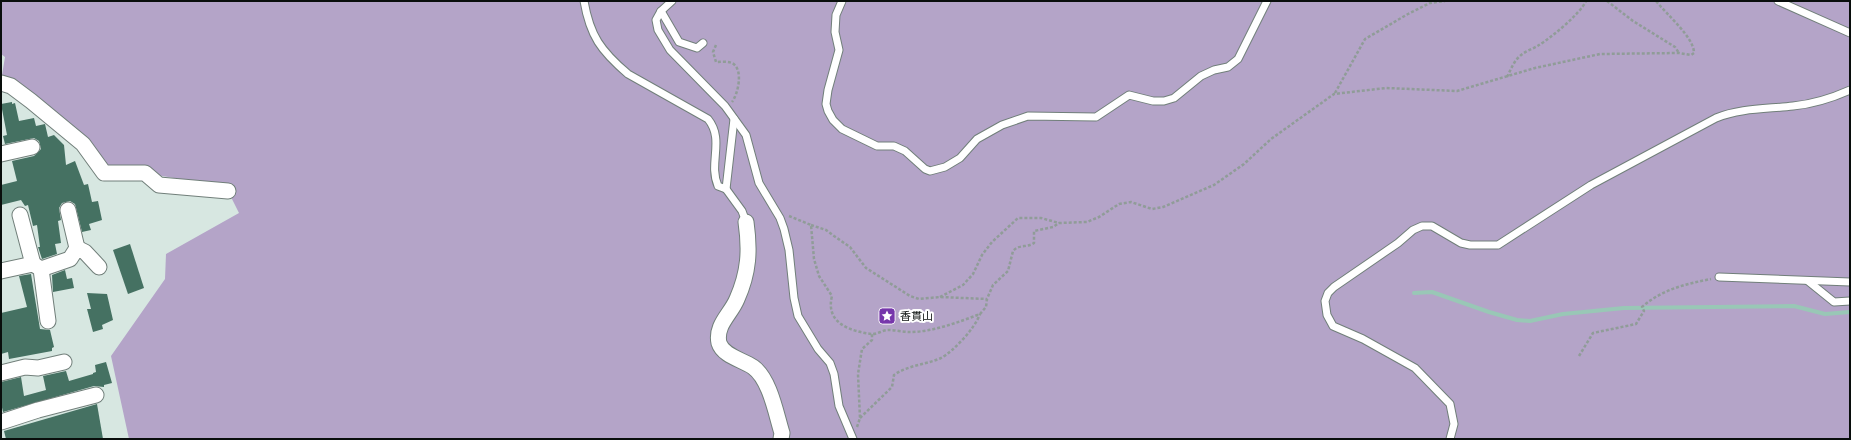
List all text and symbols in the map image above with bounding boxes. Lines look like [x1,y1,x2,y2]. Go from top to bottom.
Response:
place icon: 香貫山 [877,306,897,326]
place label: 香貫山 [900,310,933,322]

